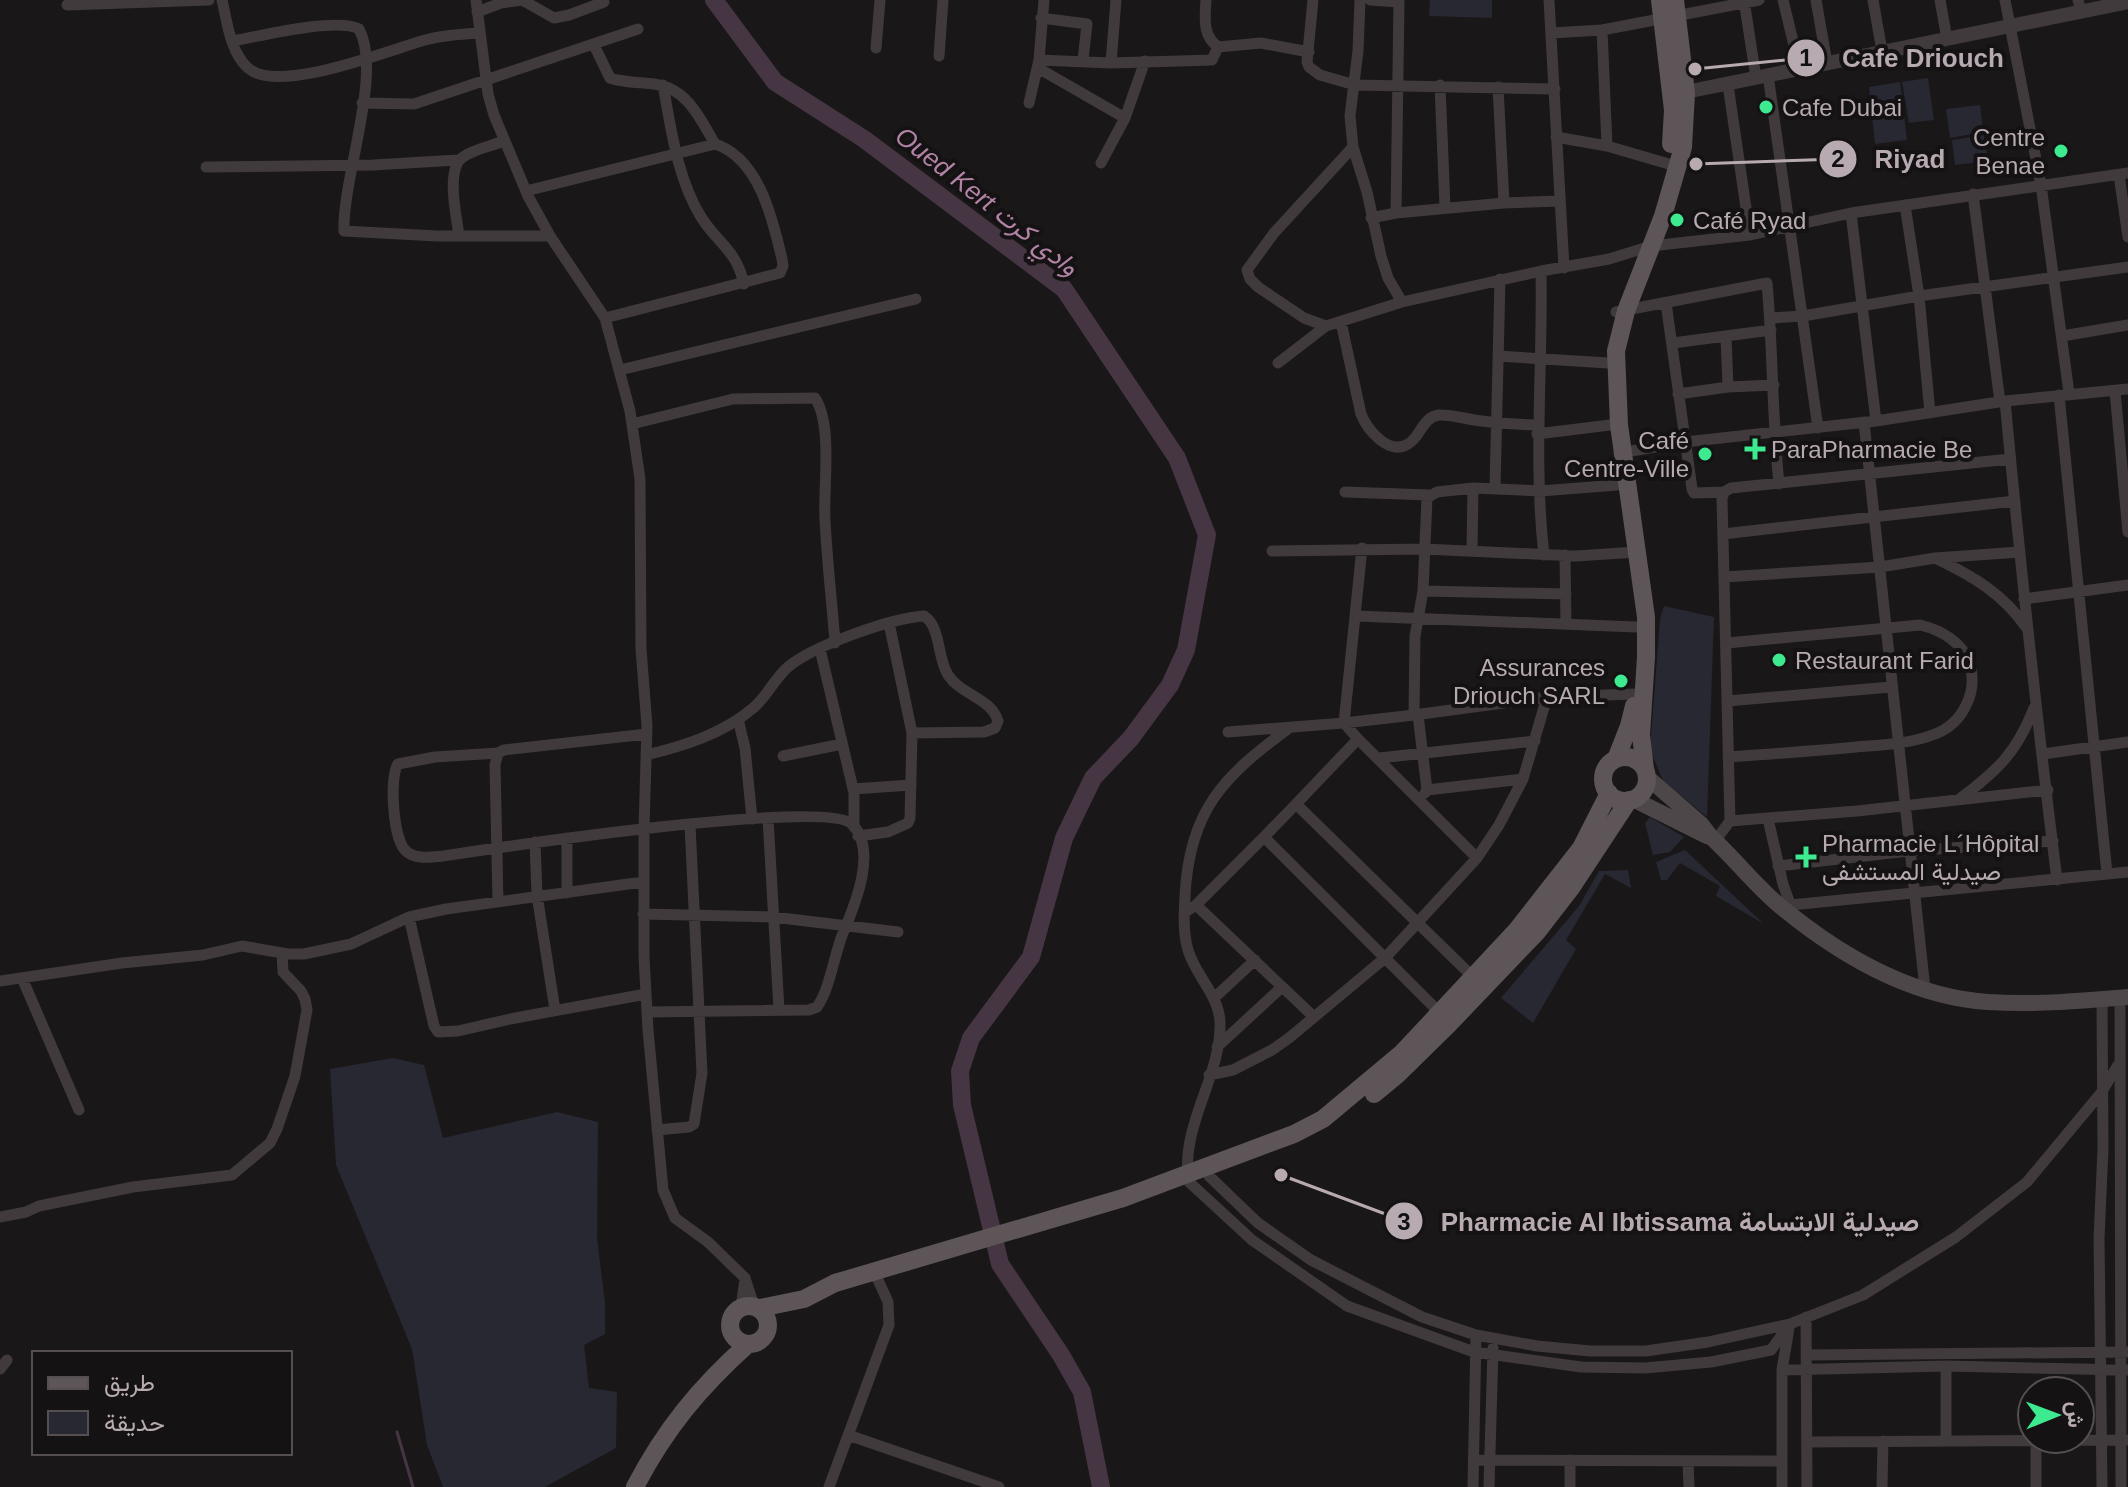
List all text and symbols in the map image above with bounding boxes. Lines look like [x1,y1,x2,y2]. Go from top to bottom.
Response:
callout: Cafe Driouch [1786,33,2020,83]
text: Cafe Driouch [1842,43,2004,73]
text: 1 [1799,44,1813,71]
place label: Cafe Dubai [1782,94,1902,121]
marker: Cafe Dubai [1757,98,1775,116]
water label: Oued Kert وادي كرت [886,120,1085,287]
place label: Centre Benae [1973,124,2045,179]
callout: Riyad [1818,134,1961,184]
marker: Centre Benae [2052,142,2070,160]
text: Riyad [1875,144,1945,174]
text: 2 [1831,145,1845,172]
place label: Café Ryad [1693,207,1806,234]
marker: Café Ryad [1668,211,1686,229]
place label: Café Centre-Ville [1564,427,1689,482]
place label: ParaPharmacie Be [1771,436,1972,463]
marker: ParaPharmacie Be [1746,440,1764,458]
marker: Café Centre-Ville [1696,445,1714,463]
place label: Restaurant Farid [1795,647,1974,674]
marker: Restaurant Farid [1770,651,1788,669]
place label: Assurances Driouch SARL [1453,654,1605,709]
marker: Assurances Driouch SARL [1612,672,1630,690]
place label: Pharmacie L´Hôpital صيدلية المستشفى [1822,830,2039,886]
marker: Pharmacie L´Hôpital صيدلية المستشفى [1797,848,1815,866]
callout: Pharmacie Al Ibtissama صيدلية الابتسامة [1384,1196,1936,1246]
text: Pharmacie Al Ibtissama صيدلية الابتسامة [1441,1207,1919,1237]
text: 3 [1397,1208,1411,1235]
legend [32,1351,292,1455]
text: طريق [104,1369,155,1398]
north arrow [2016,1375,2096,1455]
text: ش [2062,1401,2088,1428]
text: حديقة [104,1409,165,1437]

